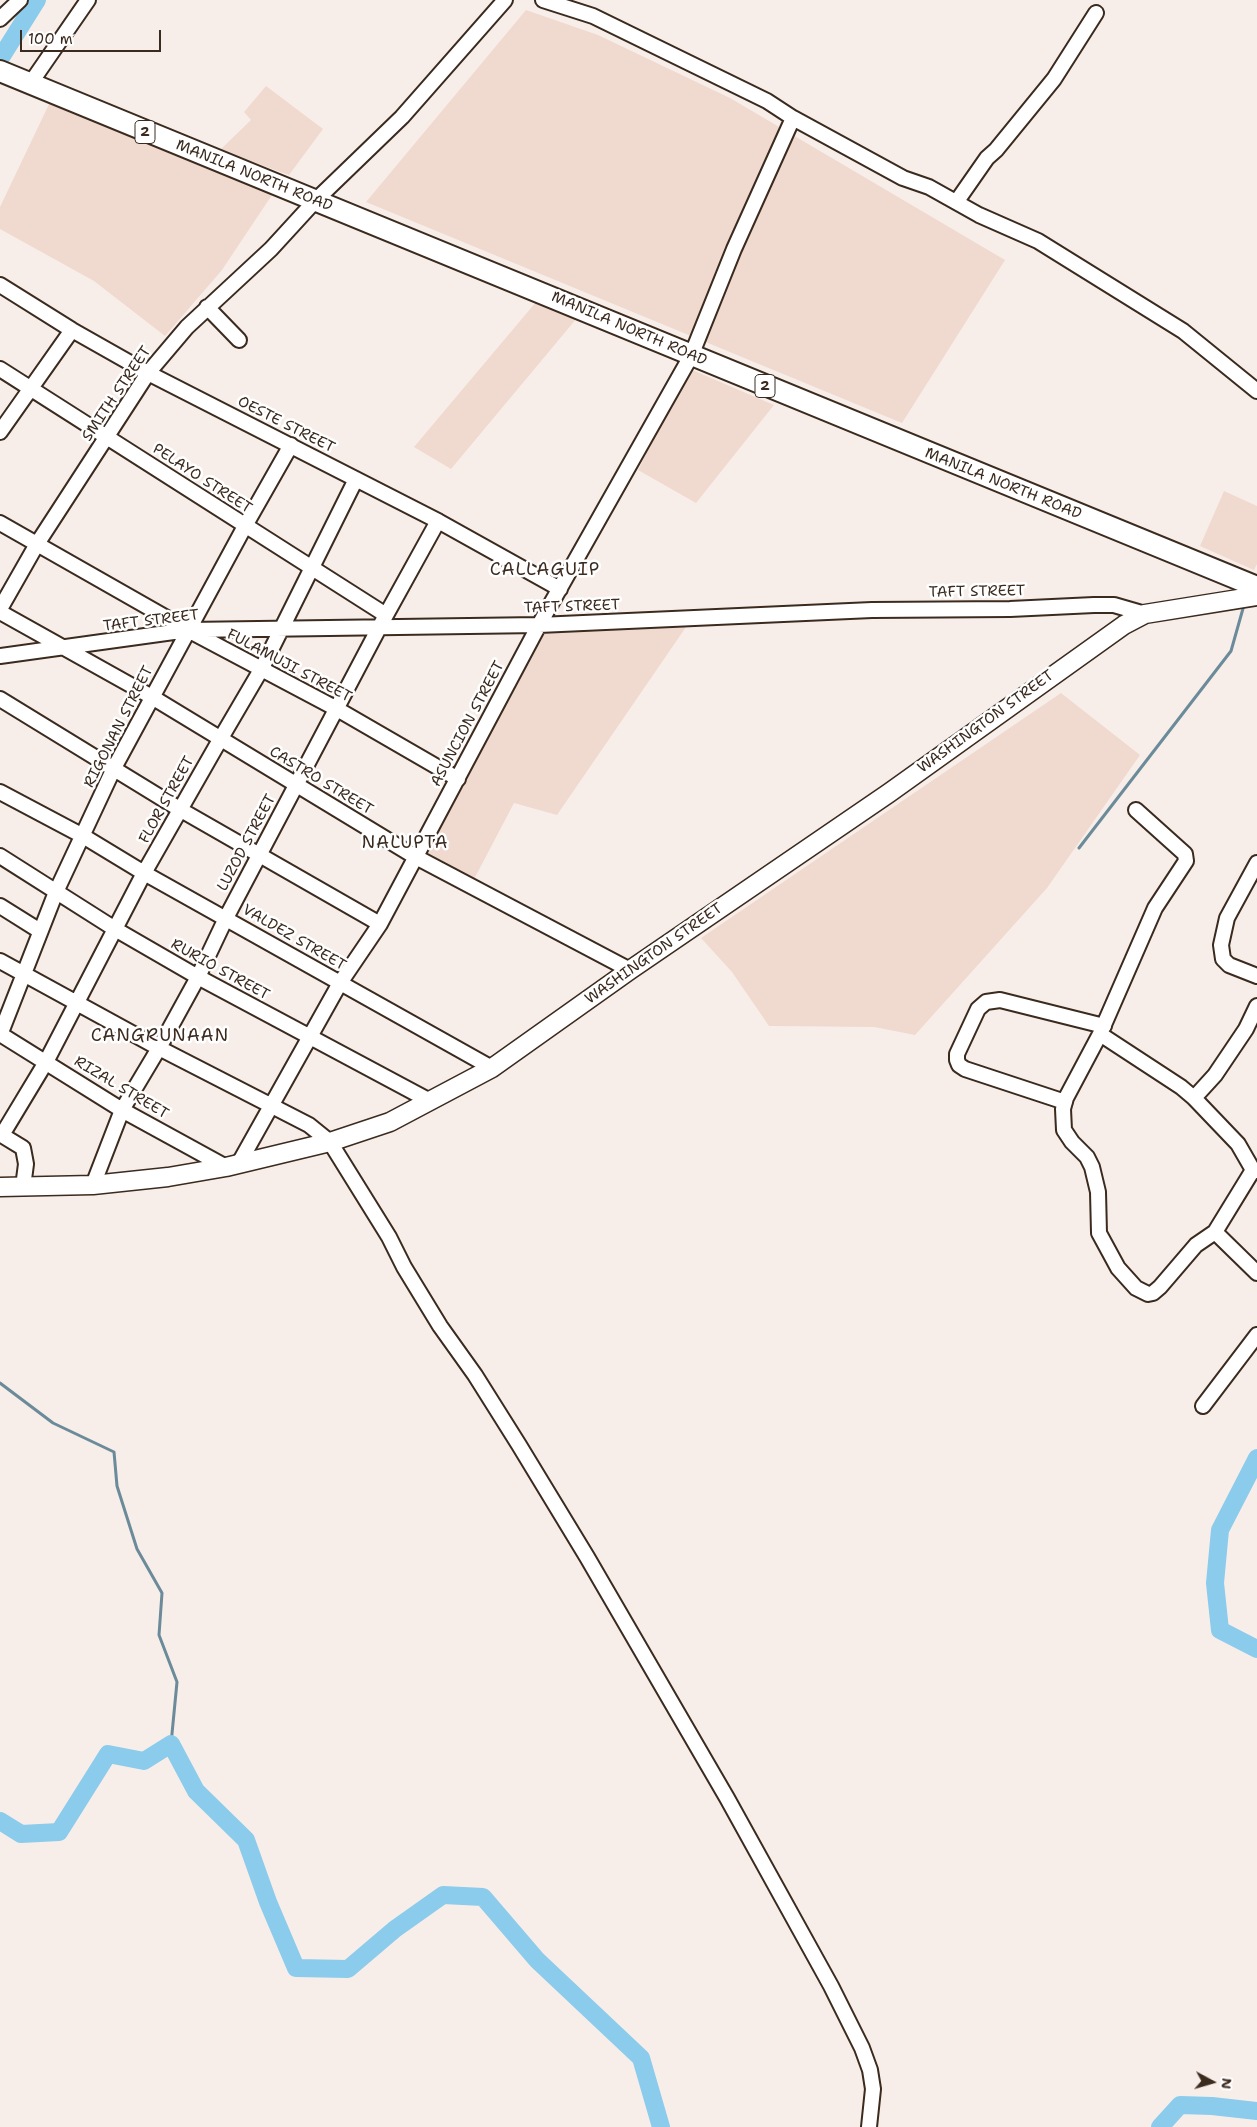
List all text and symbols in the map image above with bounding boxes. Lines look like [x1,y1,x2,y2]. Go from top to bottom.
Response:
scale bar [22,20,164,52]
text: 100 m [28,29,73,49]
road number: 2 [135,120,155,144]
street label: MANILA NORTH ROAD [173,136,335,216]
street label: MANILA NORTH ROAD [548,288,710,370]
street label: SMITH STREET [79,343,155,445]
road number: 2 [755,374,775,398]
street label: OESTE STREET [234,393,338,457]
street label: PELAYO STREET [149,440,255,518]
street label: MANILA NORTH ROAD [922,444,1084,524]
district label: CALLAGUIP [489,559,601,581]
street label: TAFT STREET [929,582,1025,602]
street label: TAFT STREET [524,596,620,618]
street label: TAFT STREET [102,606,200,636]
street label: FULAMUJI STREET [224,625,354,707]
street label: ASUNCION STREET [427,658,509,790]
street label: RIGONAN STREET [81,663,157,791]
street label: WASHINGTON STREET [914,667,1058,777]
street label: CASTRO STREET [266,743,376,819]
street label: FLOR STREET [136,753,198,847]
street label: LUZOD STREET [214,792,280,894]
district label: NALUPTA [361,832,449,854]
street label: WASHINGTON STREET [582,900,726,1008]
street label: VALDEZ STREET [239,901,349,975]
street label: RURIO STREET [168,936,272,1004]
district label: CANGRUNAAN [89,1025,231,1047]
street label: RIZAL STREET [71,1053,171,1123]
north arrow [1187,2057,1237,2107]
text: N [1217,2077,1236,2090]

